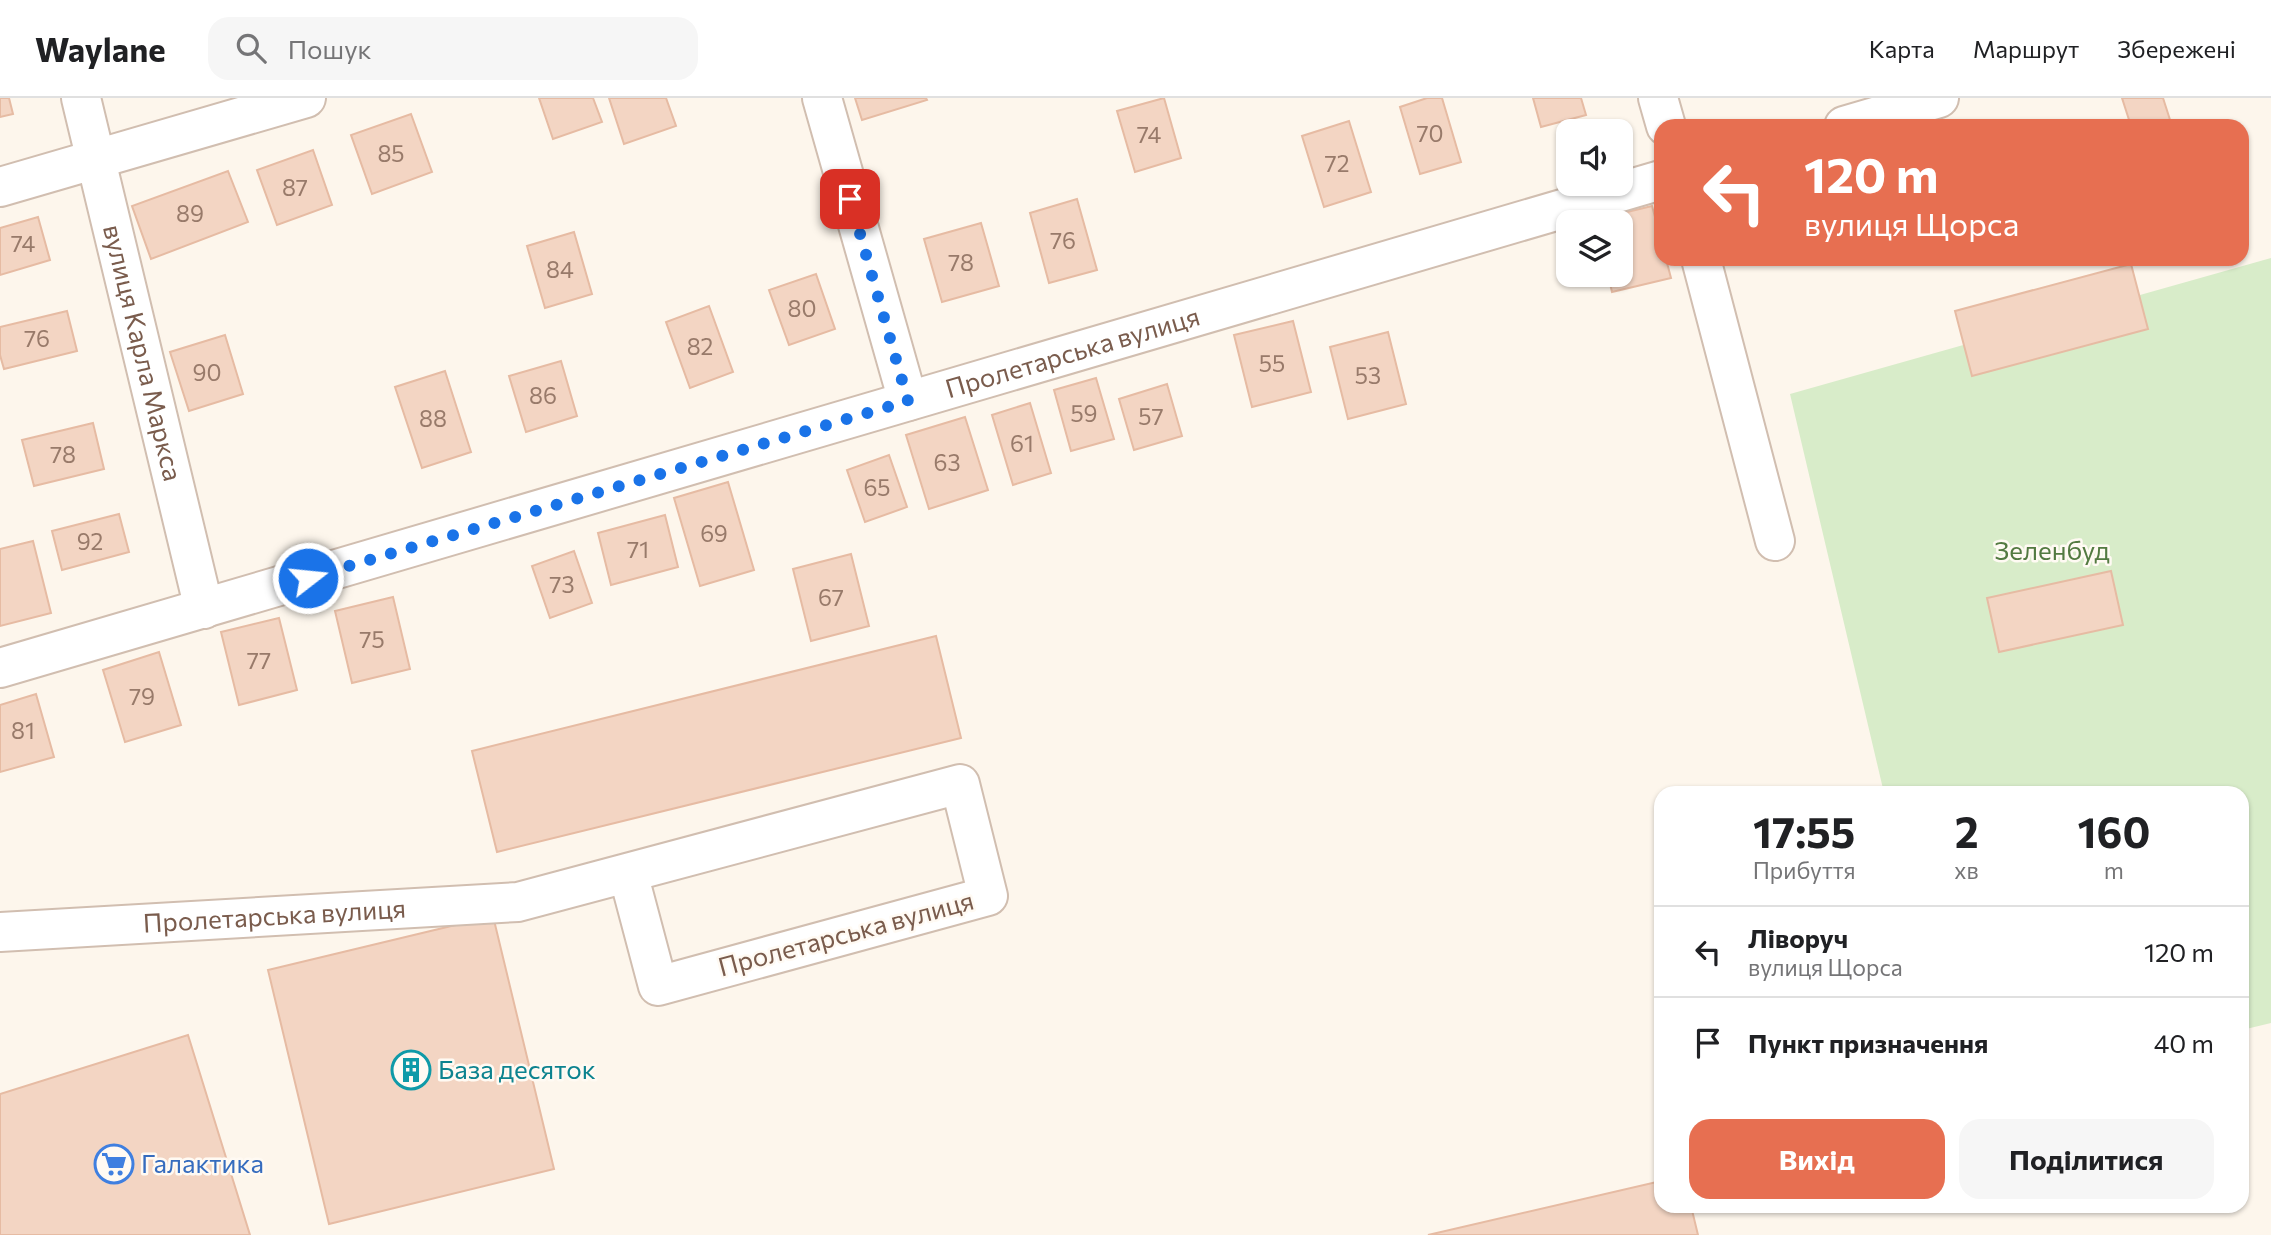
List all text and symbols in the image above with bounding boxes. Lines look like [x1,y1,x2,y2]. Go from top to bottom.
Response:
search box [208,17,698,80]
text: Waylane [35,28,166,69]
icon: search [232,29,270,67]
text: Пошук [288,33,372,64]
text: Карта [1869,34,1935,63]
text: Маршрут [1973,34,2079,63]
text: Збережені [2117,34,2236,63]
house number: 70 [1416,119,1444,147]
map controls [1556,119,1633,287]
button: sound [1556,119,1633,196]
house number: 74 [1137,120,1161,148]
house number: 85 [377,139,405,167]
text: 120 m [1804,143,1938,203]
icon: left [1689,147,1780,238]
house number: 72 [1325,149,1349,177]
pin [820,169,880,229]
house number: 87 [282,173,308,201]
icon: arrive [831,180,869,218]
house number: 89 [176,199,204,227]
text: вулиця Щорса [1804,203,2019,243]
button: layers [1556,210,1633,287]
street label: вулиця Карла Маркса [98,221,190,484]
house number: 76 [1050,226,1076,254]
house number: 74 [11,229,35,257]
house number: 78 [948,248,974,276]
house number: 84 [546,255,574,283]
house number: 80 [788,294,816,322]
street label: Пролетарська вулиця [942,299,1203,403]
house number: 76 [24,324,50,352]
house number: 82 [687,332,713,360]
house number: 55 [1259,349,1285,377]
house number: 90 [193,358,221,386]
house number: 53 [1355,361,1381,389]
house number: 86 [529,381,557,409]
house number: 59 [1070,399,1098,427]
house number: 57 [1138,402,1164,430]
house number: 88 [419,404,447,432]
house number: 61 [1010,429,1034,457]
house number: 78 [50,440,76,468]
house number: 63 [933,448,961,476]
house number: 65 [863,473,891,501]
house number: 69 [700,519,728,547]
house number: 92 [77,527,103,555]
park label: Зеленбуд [1994,534,2110,565]
house number: 71 [627,535,649,563]
position arrow [271,541,345,615]
house number: 73 [549,570,575,598]
house number: 67 [818,583,844,611]
house number: 75 [359,625,385,653]
house number: 77 [247,646,271,674]
house number: 79 [129,682,155,710]
house number: 81 [11,716,35,744]
text: 17:55 [1753,805,1855,857]
text: 2 [1955,805,1979,857]
text: 160 [2077,805,2150,857]
text: Прибуття [1753,856,1856,884]
text: хв [1954,856,1979,884]
text: m [2104,856,2124,884]
street label: Пролетарська вулиця [714,884,977,982]
street label: Пролетарська вулиця [142,892,407,938]
text: Ліворуч [1748,922,1848,953]
icon: left [1689,933,1727,971]
text: 120 m [2144,936,2214,967]
text: вулиця Щорса [1748,953,1903,981]
icon: arrive [1689,1024,1727,1062]
text: Пункт призначення [1748,1027,1988,1058]
text: 40 m [2154,1027,2214,1058]
building icon: База десяток [390,1049,432,1091]
place label: База десяток [438,1053,596,1084]
button: Вихід [1689,1119,1945,1199]
button: Поділитися [1959,1119,2214,1199]
supermarket icon: Галактика [93,1143,135,1185]
place label: Галактика [141,1147,264,1178]

